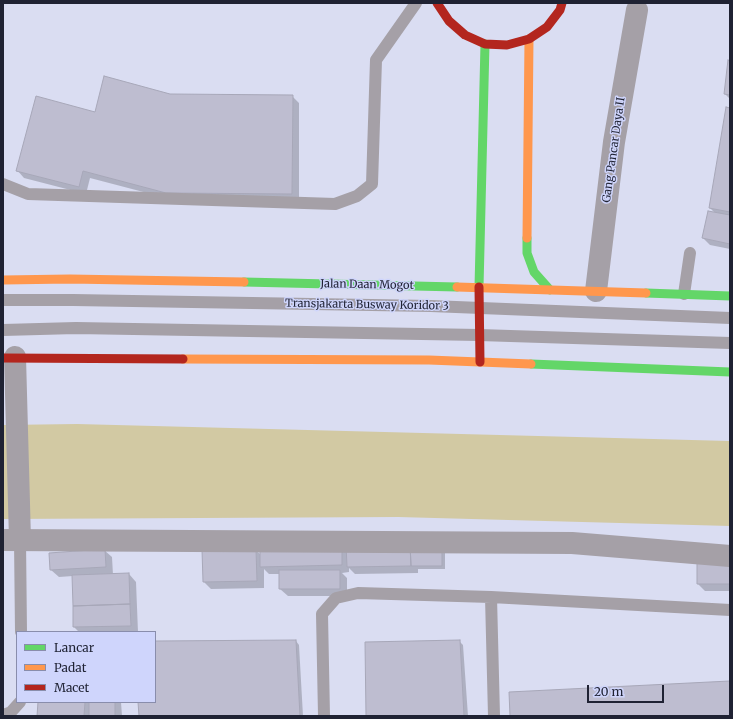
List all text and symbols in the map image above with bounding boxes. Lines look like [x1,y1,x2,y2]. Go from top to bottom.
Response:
street label: Gang Pancar Daya II [600,96,628,204]
street label: Jalan Daan Mogot [320,278,414,292]
street label: Transjakarta Busway Koridor 3 [285,297,449,313]
legend [16,631,156,703]
text: Lancar [54,640,94,655]
text: Padat [54,660,86,675]
scale bar [589,677,666,703]
text: Macet [54,680,89,695]
text: 20 m [594,684,623,699]

